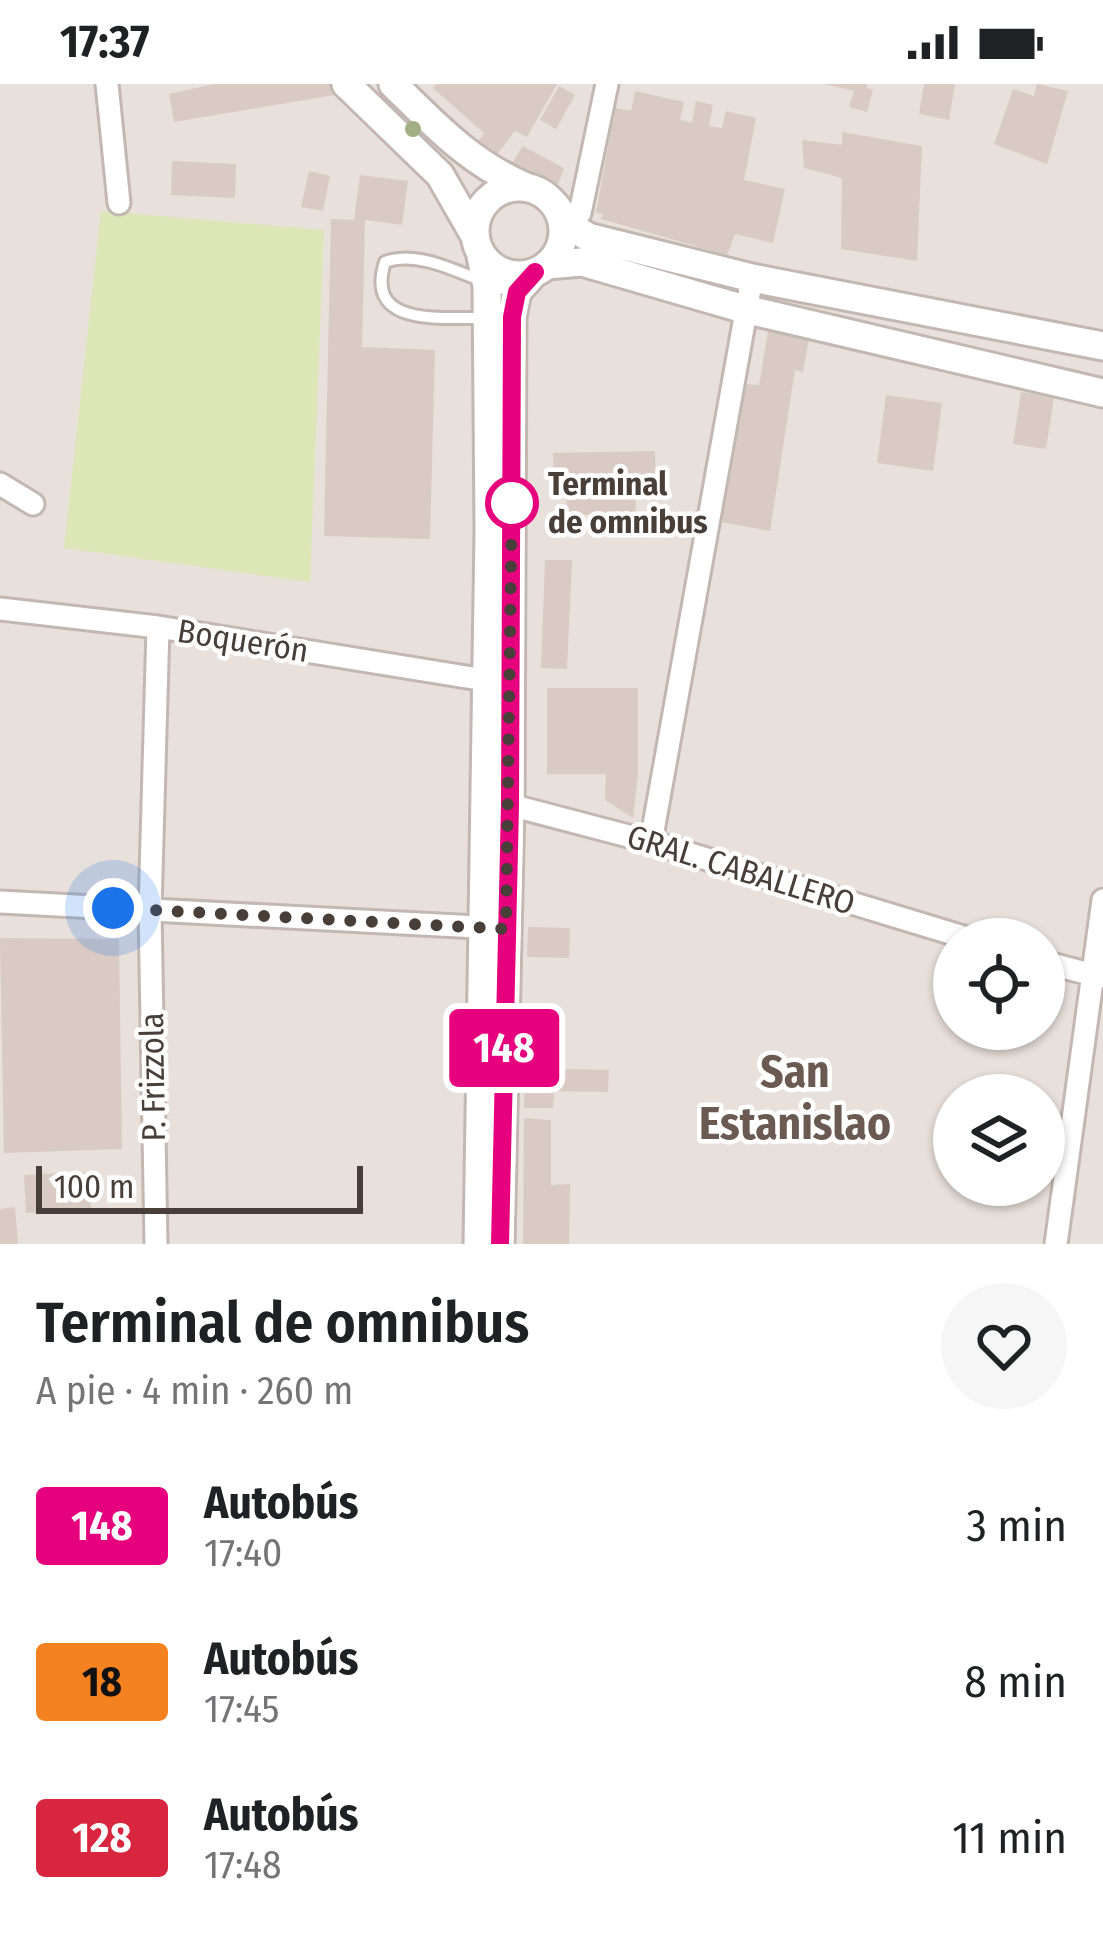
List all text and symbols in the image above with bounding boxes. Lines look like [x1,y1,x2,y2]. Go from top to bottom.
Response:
text: 17:37 [60,15,149,69]
place label: Terminal de omnibus [548,464,708,542]
marker: Terminal de omnibus [487,478,537,528]
street label: Boquerón [175,611,311,671]
street label: GRAL. CABALLERO [622,816,860,924]
your location [83,878,143,938]
map controls [933,918,1065,1206]
button: locate [933,918,1065,1050]
line badge: 148 [435,1009,573,1087]
street label: P. Frizzola [132,1012,174,1142]
text: 148 [473,1023,535,1073]
district label: San Estanislao [699,1045,891,1151]
button: layers [933,1074,1065,1206]
scale bar [36,1160,363,1213]
text: 100 m [54,1167,134,1207]
button: heart [941,1283,1067,1409]
text: Terminal de omnibus [36,1289,529,1357]
text: A pie · 4 min · 260 m [36,1368,353,1414]
text: Autobús [204,1476,358,1530]
text: 3 min [966,1499,1067,1553]
text: 148 [71,1501,133,1551]
text: 17:40 [204,1530,282,1576]
text: Autobús [204,1632,358,1686]
text: 8 min [964,1655,1067,1709]
text: 18 [82,1657,122,1707]
text: 17:45 [204,1686,279,1732]
text: Autobús [204,1788,358,1842]
text: 11 min [952,1811,1067,1865]
text: 128 [72,1813,132,1863]
text: 17:48 [204,1842,281,1888]

